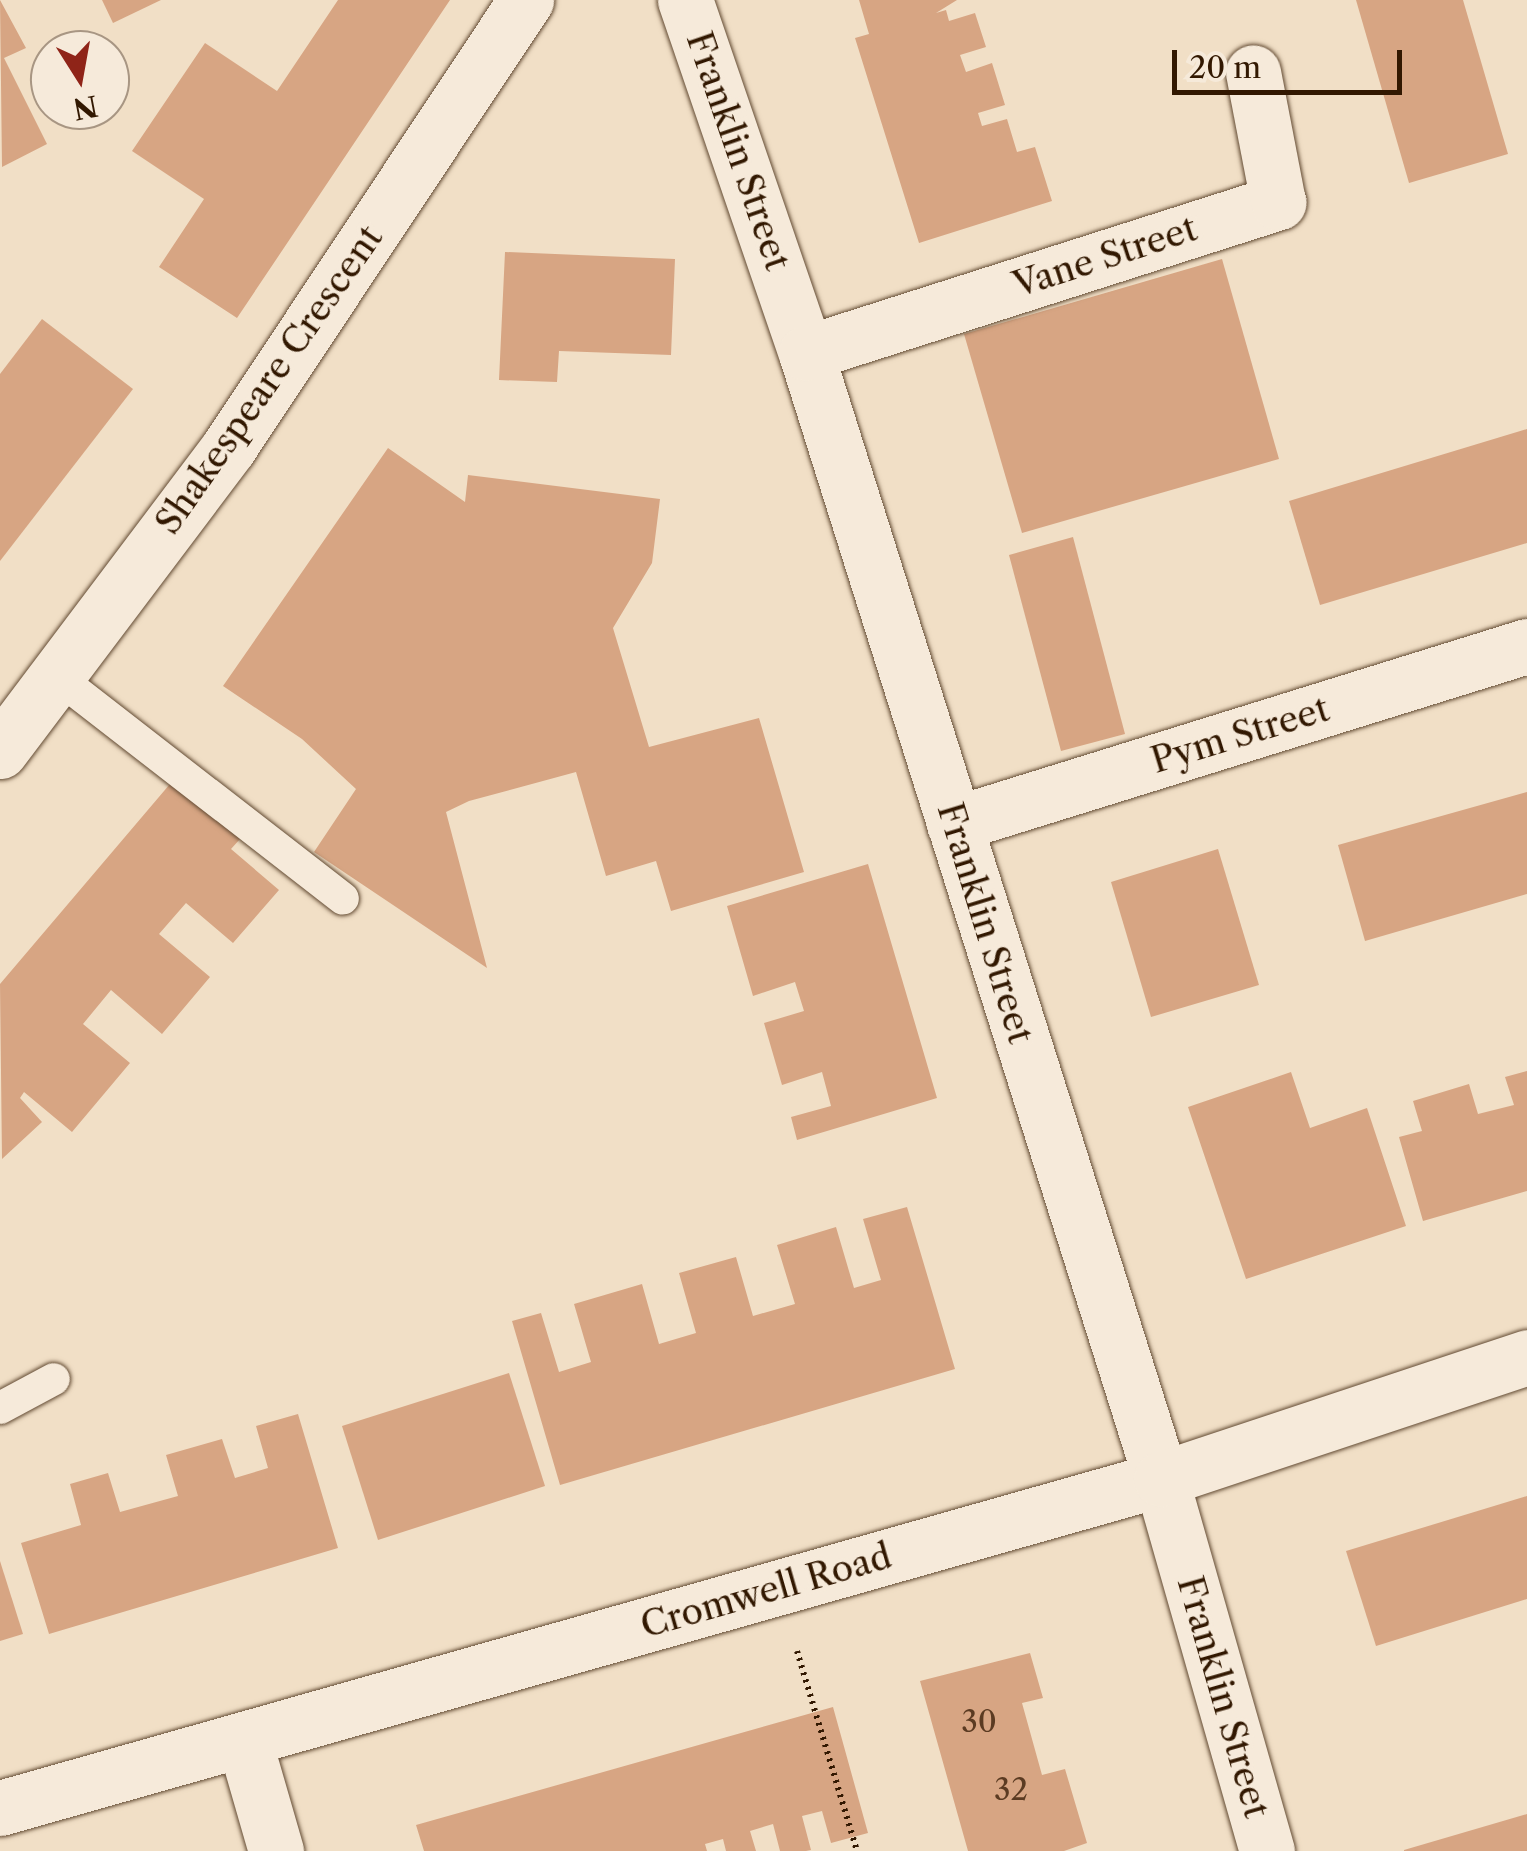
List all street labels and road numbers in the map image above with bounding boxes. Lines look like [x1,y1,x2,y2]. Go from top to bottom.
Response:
street label: Franklin Street [678,26,798,276]
street label: Vane Street [1008,208,1202,306]
street label: Shakespeare Crescent [147,218,391,542]
street label: Pym Street [1146,688,1334,782]
street label: Franklin Street [928,798,1042,1048]
street label: Cromwell Road [636,1535,896,1647]
street label: Franklin Street [1168,1571,1278,1823]

